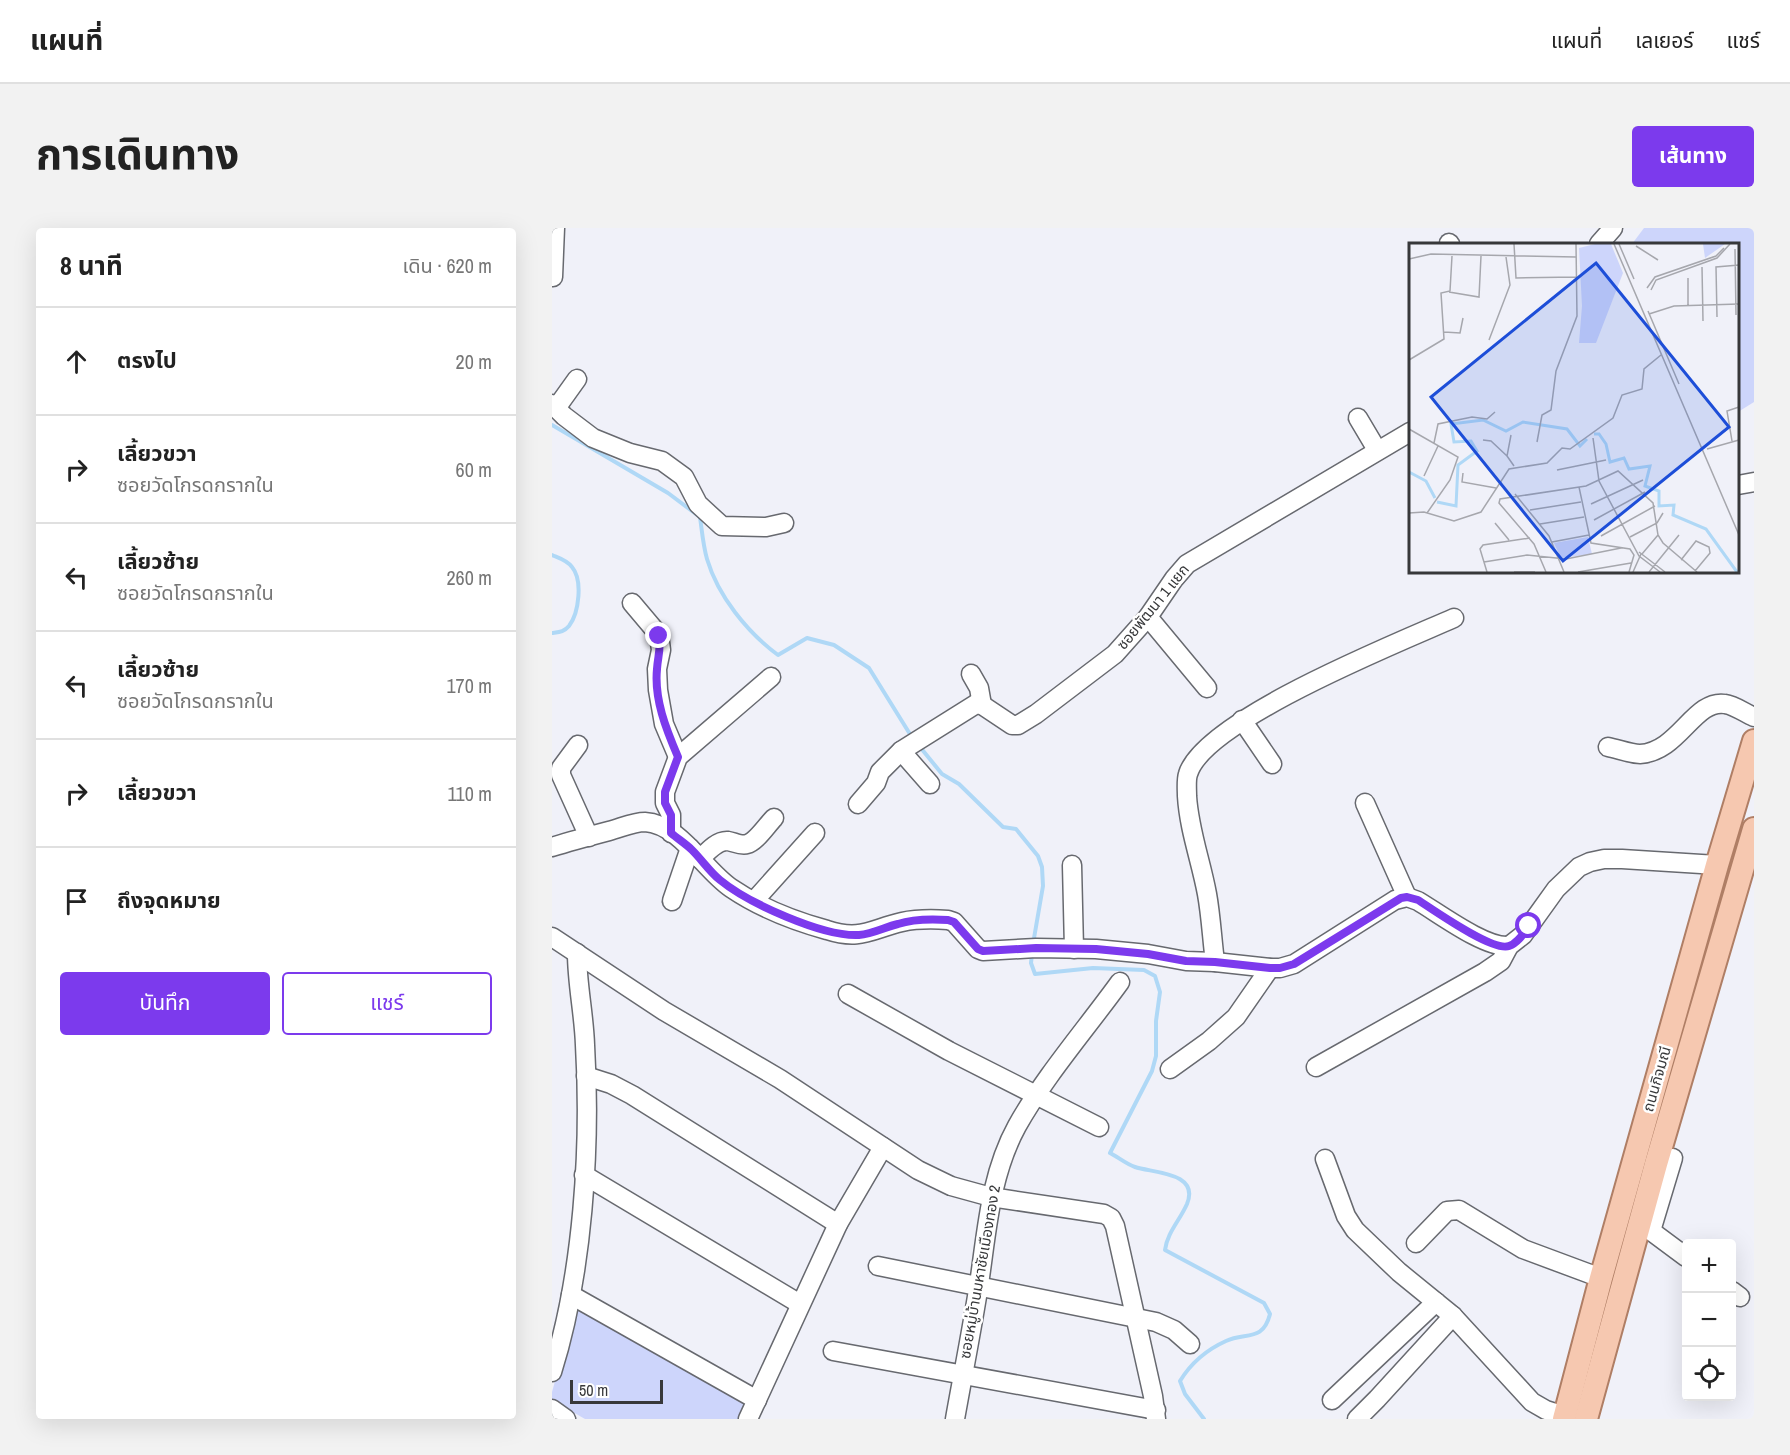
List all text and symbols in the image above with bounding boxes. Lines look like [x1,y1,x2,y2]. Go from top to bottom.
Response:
text: แผนที่ [30,21,103,59]
text: แผนที่ [1551,26,1602,55]
text: เลเยอร์ [1635,26,1694,55]
text: แชร์ [1727,26,1760,55]
text: การเดินทาง [36,126,239,182]
button: เส้นทาง [1632,126,1754,187]
inset map [1409,243,1739,573]
text: 8 นาที [60,248,123,283]
text: เดิน · 620 m [402,252,492,279]
icon: ahead [60,345,93,378]
text: ตรงไป [117,345,177,375]
text: 20 m [456,348,492,375]
text: เลี้ยวขวา [117,438,197,468]
icon: right [60,453,93,486]
text: 60 m [456,456,492,483]
text: ซอยวัดโกรดกรากใน [117,471,274,498]
text: เลี้ยวซ้าย [117,546,199,576]
street label: ซอยพัฒนา 1 แยก [1111,559,1194,654]
icon: left [60,561,93,594]
text: 260 m [446,564,492,591]
text: ซอยวัดโกรดกรากใน [117,579,274,606]
route end [645,622,671,648]
text: เลี้ยวซ้าย [117,654,199,684]
icon: left [60,669,93,702]
text: 170 m [446,672,492,699]
text: ซอยวัดโกรดกรากใน [117,687,274,714]
icon: right [60,777,93,810]
text: เลี้ยวขวา [117,777,197,807]
text: 110 m [448,780,492,807]
icon: arrive [60,885,93,918]
text: ถึงจุดหมาย [117,885,221,915]
route start [1515,912,1541,938]
button: บันทึก [60,972,270,1035]
button: แชร์ [282,972,492,1035]
street label: ถนนกิจมณี [1637,1044,1676,1114]
street label: ซอยหมู่บ้านมหาชัยเมืองทอง 2 [954,1183,1005,1360]
map controls [1682,1239,1736,1401]
button: + [1682,1239,1736,1293]
button: − [1682,1293,1736,1347]
button: locate [1682,1347,1736,1401]
scale bar [570,1377,663,1404]
text: 50 m [579,1379,608,1401]

